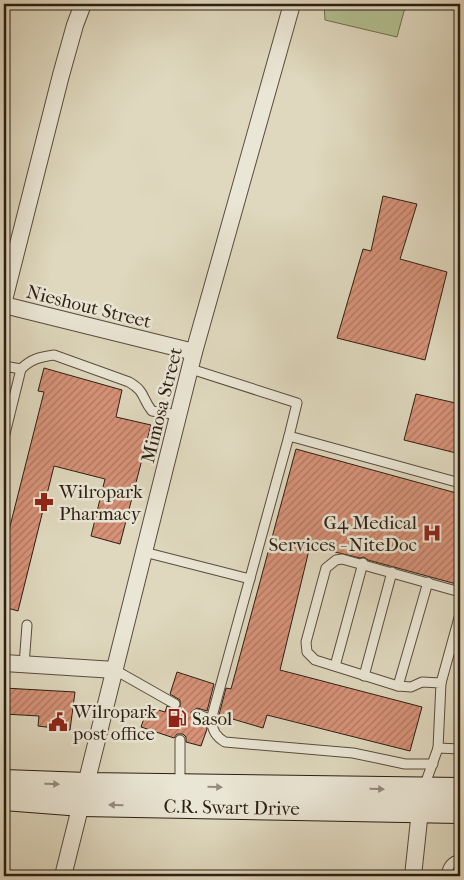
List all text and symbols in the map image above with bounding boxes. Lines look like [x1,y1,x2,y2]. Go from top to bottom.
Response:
street label: Nieshout Street [24,281,154,333]
street label: Mimosa Street [137,345,187,465]
place label: Wilropark Pharmacy [58,481,143,525]
pharmacy icon: Wilropark Pharmacy [33,491,55,513]
place label: G4 Medical Services - NiteDoc [269,512,417,556]
hospital icon: G4 Medical Services - NiteDoc [421,522,443,544]
place label: Wilropark post office [72,701,157,745]
fuel station icon: Sasol [166,707,188,729]
place label: Sasol [192,708,232,730]
public building icon: Wilropark post office [47,711,69,733]
one-way arrow [45,780,61,788]
one-way arrow [207,783,223,791]
one-way arrow [370,785,386,793]
street label: C.R. Swart Drive [164,796,300,820]
one-way arrow [108,801,124,809]

